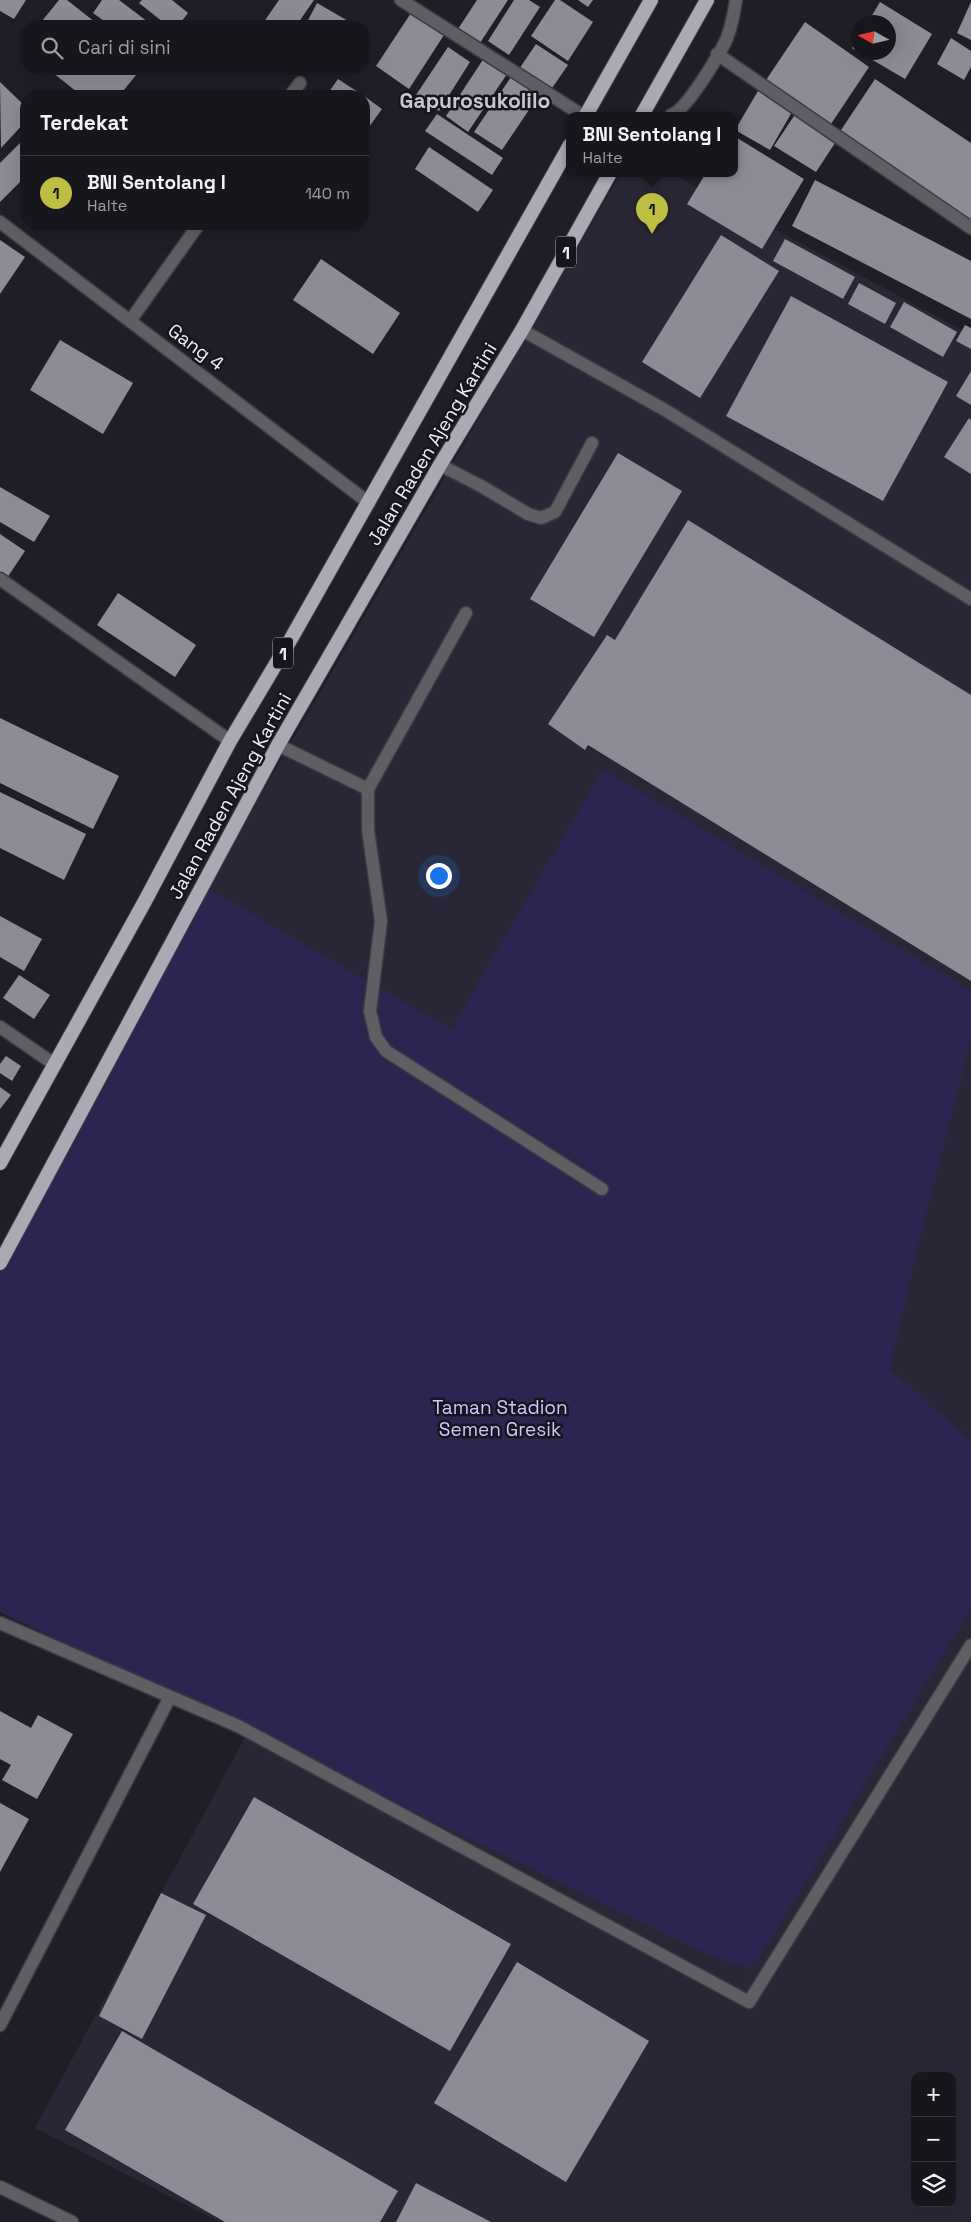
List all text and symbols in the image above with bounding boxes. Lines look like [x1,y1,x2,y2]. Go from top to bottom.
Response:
north arrow [851,15,896,60]
search box [20,20,370,75]
icon: search [38,34,66,62]
text: Cari di sini [78,35,171,60]
district label: Gapurosukolilo [400,87,550,114]
text: Terdekat [40,109,129,136]
popup [566,112,738,177]
text: BNI Sentolang I [583,122,721,147]
text: Halte [583,147,623,168]
text: BNI Sentolang I [87,170,226,195]
text: 1 [52,183,60,204]
text: 140 m [305,183,350,204]
pin: 1 [636,193,668,234]
text: Halte [87,195,127,216]
road number: 1 [556,236,576,268]
street label: Gang 4 [163,318,229,376]
street label: Jalan Raden Ajeng Kartini [361,338,503,550]
road number: 1 [273,638,293,668]
street label: Jalan Raden Ajeng Kartini [163,688,297,904]
your location [426,863,452,889]
park label: Taman Stadion Semen Gresik [432,1395,568,1442]
map controls [911,2072,956,2207]
button: + [911,2072,956,2117]
button: − [911,2117,956,2162]
button: layers [911,2162,956,2207]

